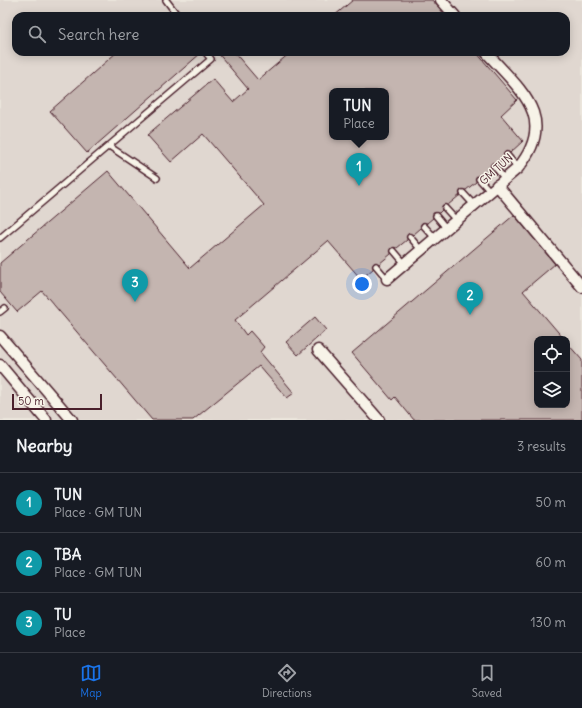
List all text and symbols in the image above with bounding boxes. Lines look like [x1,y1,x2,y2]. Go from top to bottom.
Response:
search box [12,12,570,56]
icon: search [26,23,48,45]
text: Search here [58,25,139,44]
popup [329,88,389,140]
text: TUN [343,96,372,115]
text: Place [343,115,375,132]
street label: GM TUN [476,150,516,188]
pin: 1 [346,153,372,186]
pin: 3 [122,269,148,302]
your location [352,274,372,294]
pin: 2 [457,282,483,315]
map controls [534,336,570,408]
button: locate [534,336,570,372]
button: layers [534,372,570,408]
scale bar [12,392,102,411]
text: 50 m [18,394,44,408]
text: Nearby [16,435,72,457]
text: 3 results [517,438,566,455]
text: TUN [54,485,82,504]
text: 1 [26,494,32,511]
text: 50 m [535,494,566,511]
text: Place · GM TUN [54,504,142,521]
text: TBA [54,545,81,564]
text: 2 [25,554,33,571]
text: 60 m [535,554,566,571]
text: Place · GM TUN [54,564,142,581]
text: TU [54,605,72,624]
text: 3 [25,614,33,631]
text: 130 m [530,614,566,631]
text: Place [54,624,85,641]
tab: Map [80,662,102,700]
tab: Directions [262,662,312,700]
tab: Saved [472,662,502,700]

